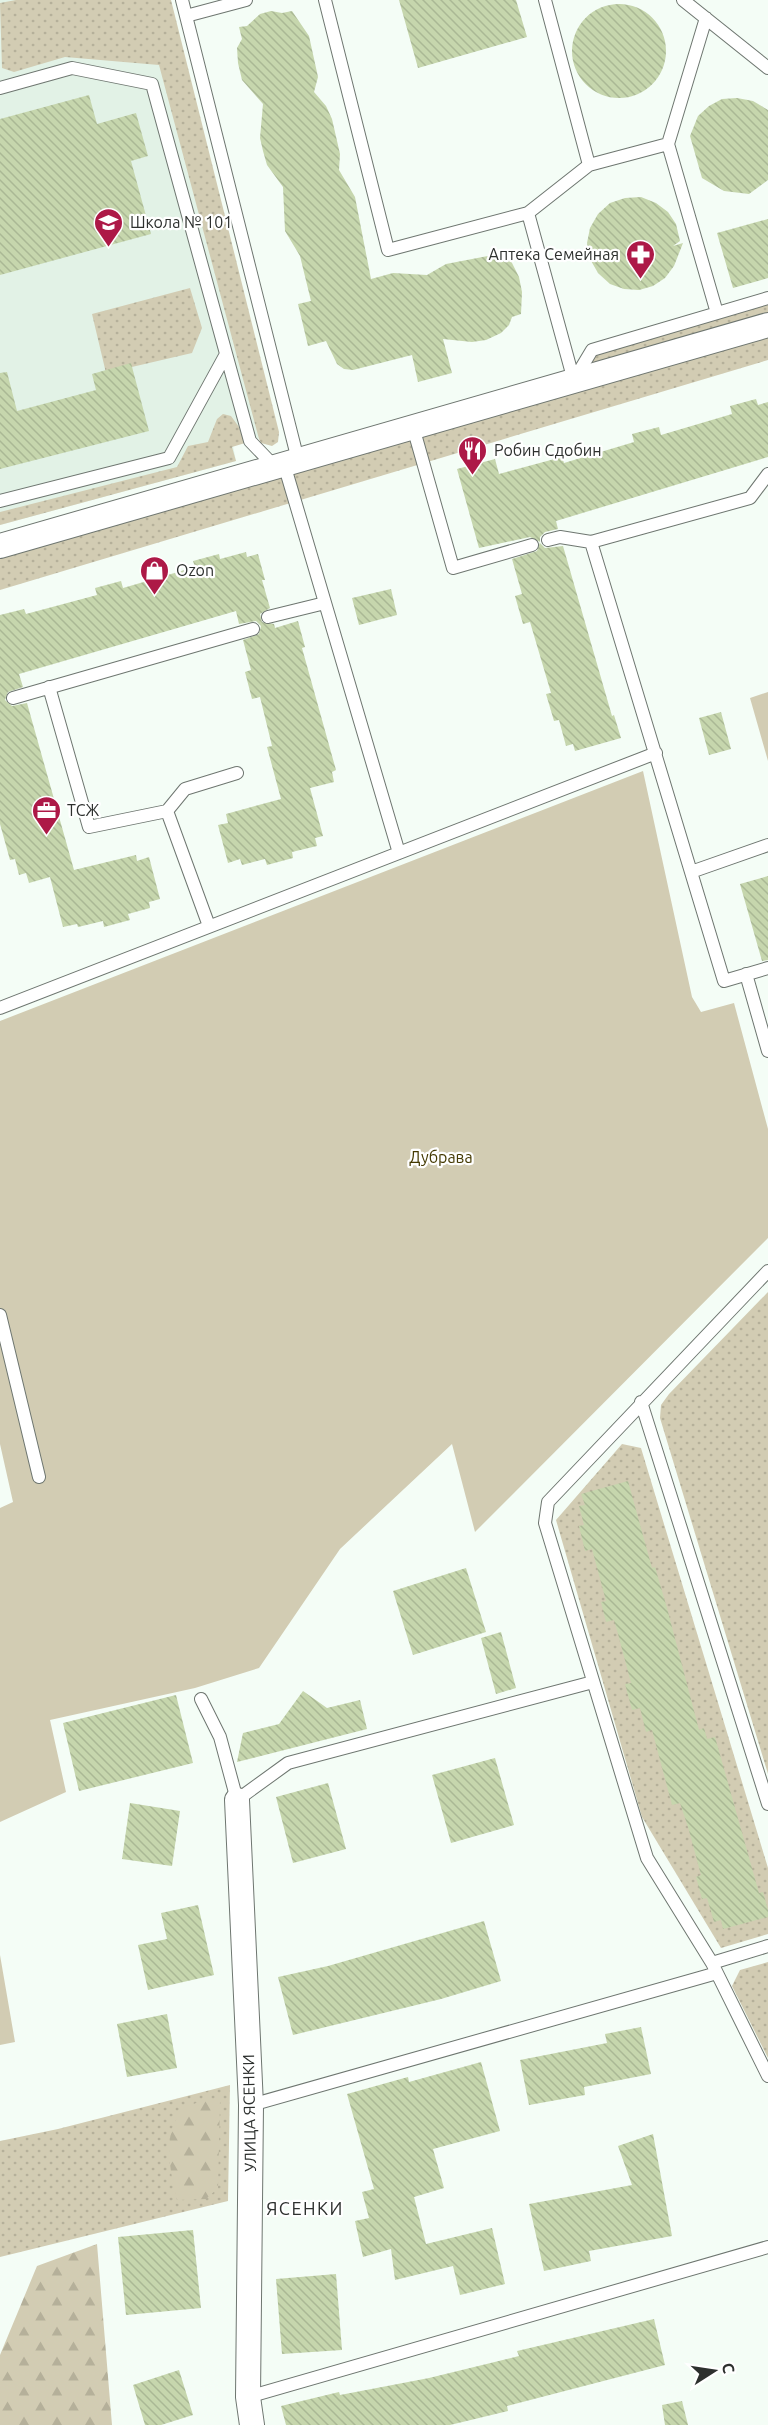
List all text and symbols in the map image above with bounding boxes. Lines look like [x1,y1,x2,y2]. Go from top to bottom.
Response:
school or university icon: Школа № 101 [93,206,125,248]
place label: Школа № 101 [130,213,232,231]
pharmacy icon: Аптека Семейная [624,238,656,280]
place label: Аптека Семейная [489,245,619,263]
restaurant icon: Робин Сдобин [457,434,489,476]
place label: Робин Сдобин [494,441,602,459]
shop icon: Ozon [139,554,171,596]
place label: Ozon [176,561,214,579]
office icon: ТСЖ [30,794,62,836]
place label: ТСЖ [67,801,100,819]
park label: Дубрава [409,1148,473,1166]
street label: УЛИЦА ЯСЕНКИ [239,2054,259,2172]
district label: ЯСЕНКИ [266,2198,344,2218]
north arrow [684,2341,744,2401]
text: С [719,2361,739,2375]

